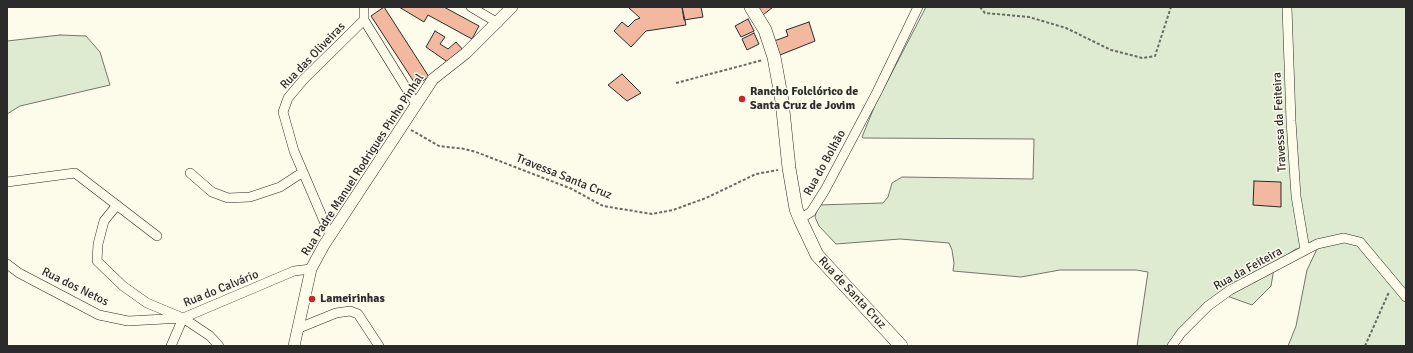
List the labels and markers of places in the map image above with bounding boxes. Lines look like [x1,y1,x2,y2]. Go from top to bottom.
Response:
place label: Rancho Folclórico de Santa Cruz de Jovim [750,85,858,113]
marker: Rancho Folclórico de Santa Cruz de Jovim [737,94,747,104]
place label: Lameirinhas [320,292,385,306]
marker: Lameirinhas [307,294,317,304]

